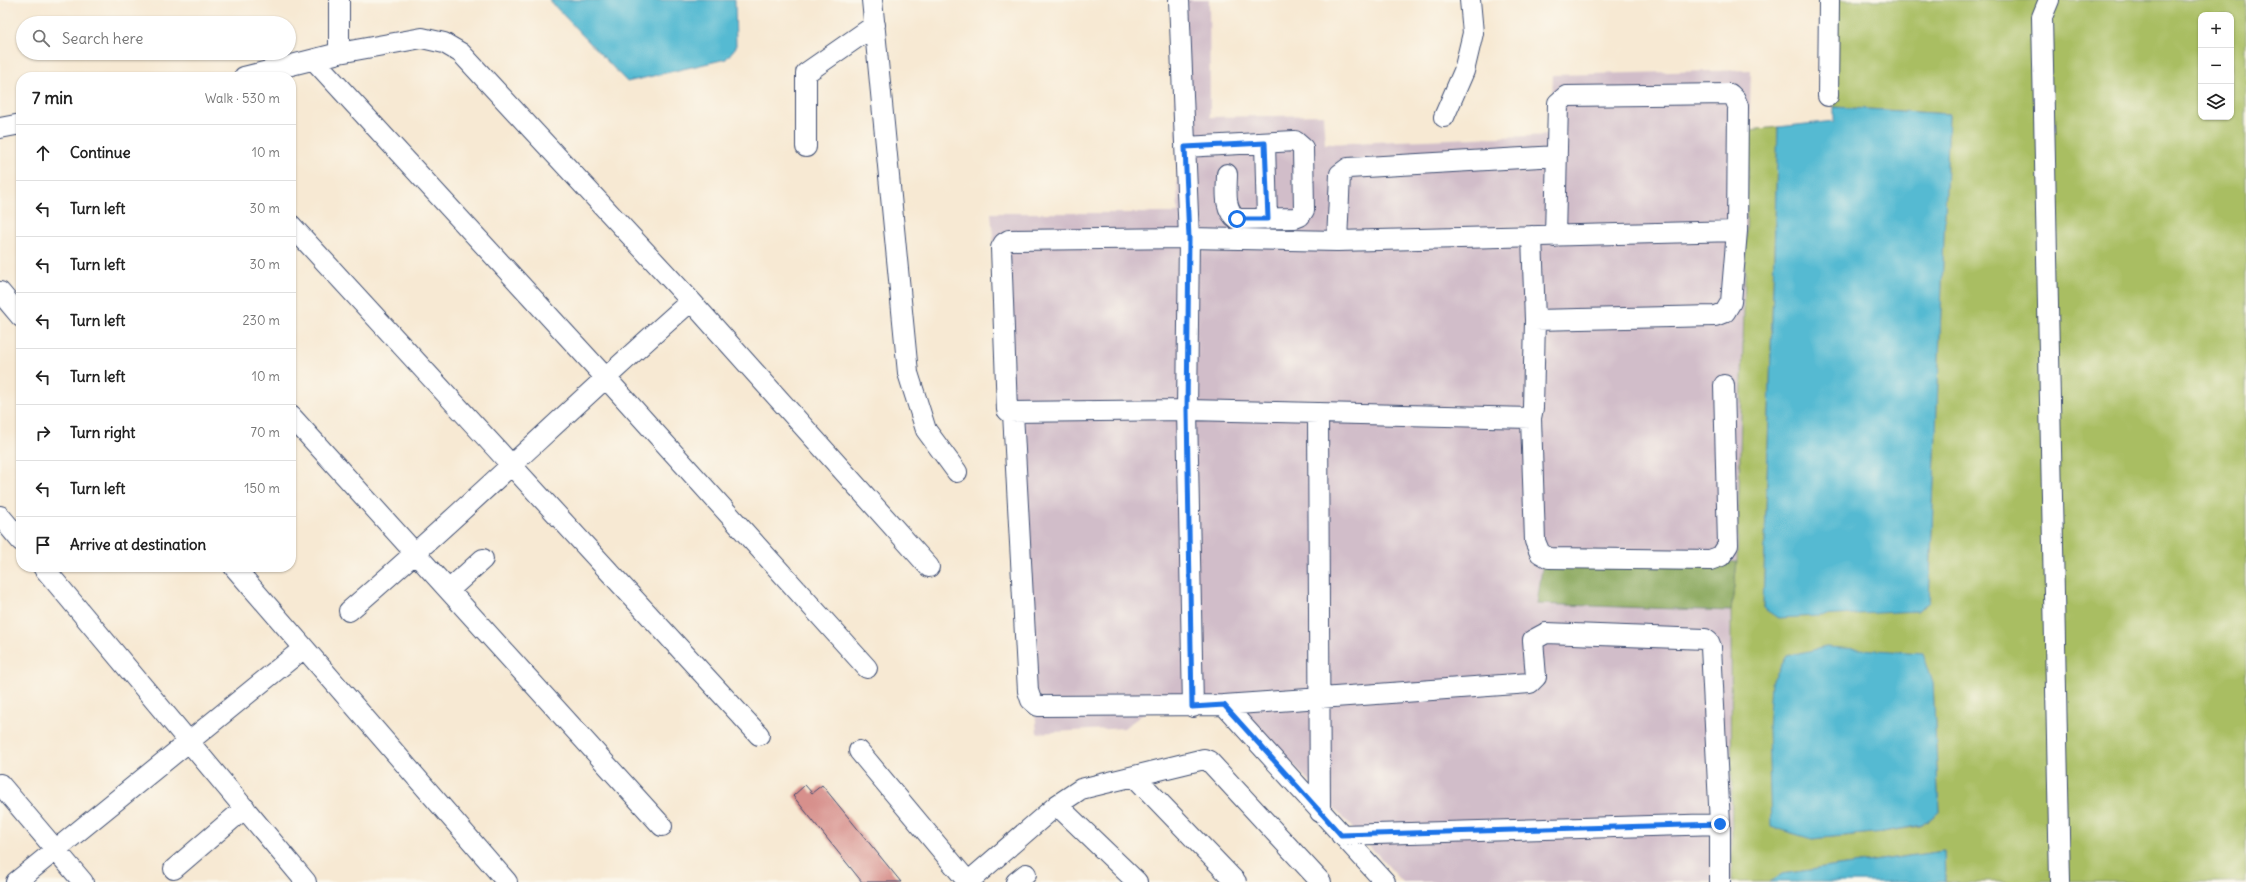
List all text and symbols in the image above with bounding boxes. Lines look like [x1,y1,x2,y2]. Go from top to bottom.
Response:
map controls [2198,12,2234,120]
button: + [2198,12,2234,48]
search box [16,16,296,60]
icon: search [30,27,52,49]
text: Search here [62,29,143,48]
button: − [2198,48,2234,84]
button: layers [2198,84,2234,120]
text: 7 min [32,87,73,109]
text: Walk · 530 m [205,90,280,107]
icon: ahead [32,142,54,164]
text: Continue [70,143,131,162]
text: 10 m [252,144,280,161]
icon: left [32,198,54,220]
text: Turn left [70,199,125,218]
text: 30 m [250,200,280,217]
route start [1228,210,1246,228]
icon: left [32,254,54,276]
text: Turn left [70,255,125,274]
text: 30 m [250,256,280,273]
icon: left [32,310,54,332]
text: Turn left [70,311,125,330]
text: 230 m [242,312,280,329]
icon: left [32,366,54,388]
text: Turn left [70,367,125,386]
text: 10 m [252,368,280,385]
icon: right [32,422,54,444]
text: Turn right [70,423,135,442]
text: 70 m [251,424,280,441]
icon: left [32,478,54,500]
text: Turn left [70,479,125,498]
text: 150 m [244,480,280,497]
icon: arrive [32,534,54,556]
text: Arrive at destination [70,535,206,554]
route end [1711,815,1729,833]

